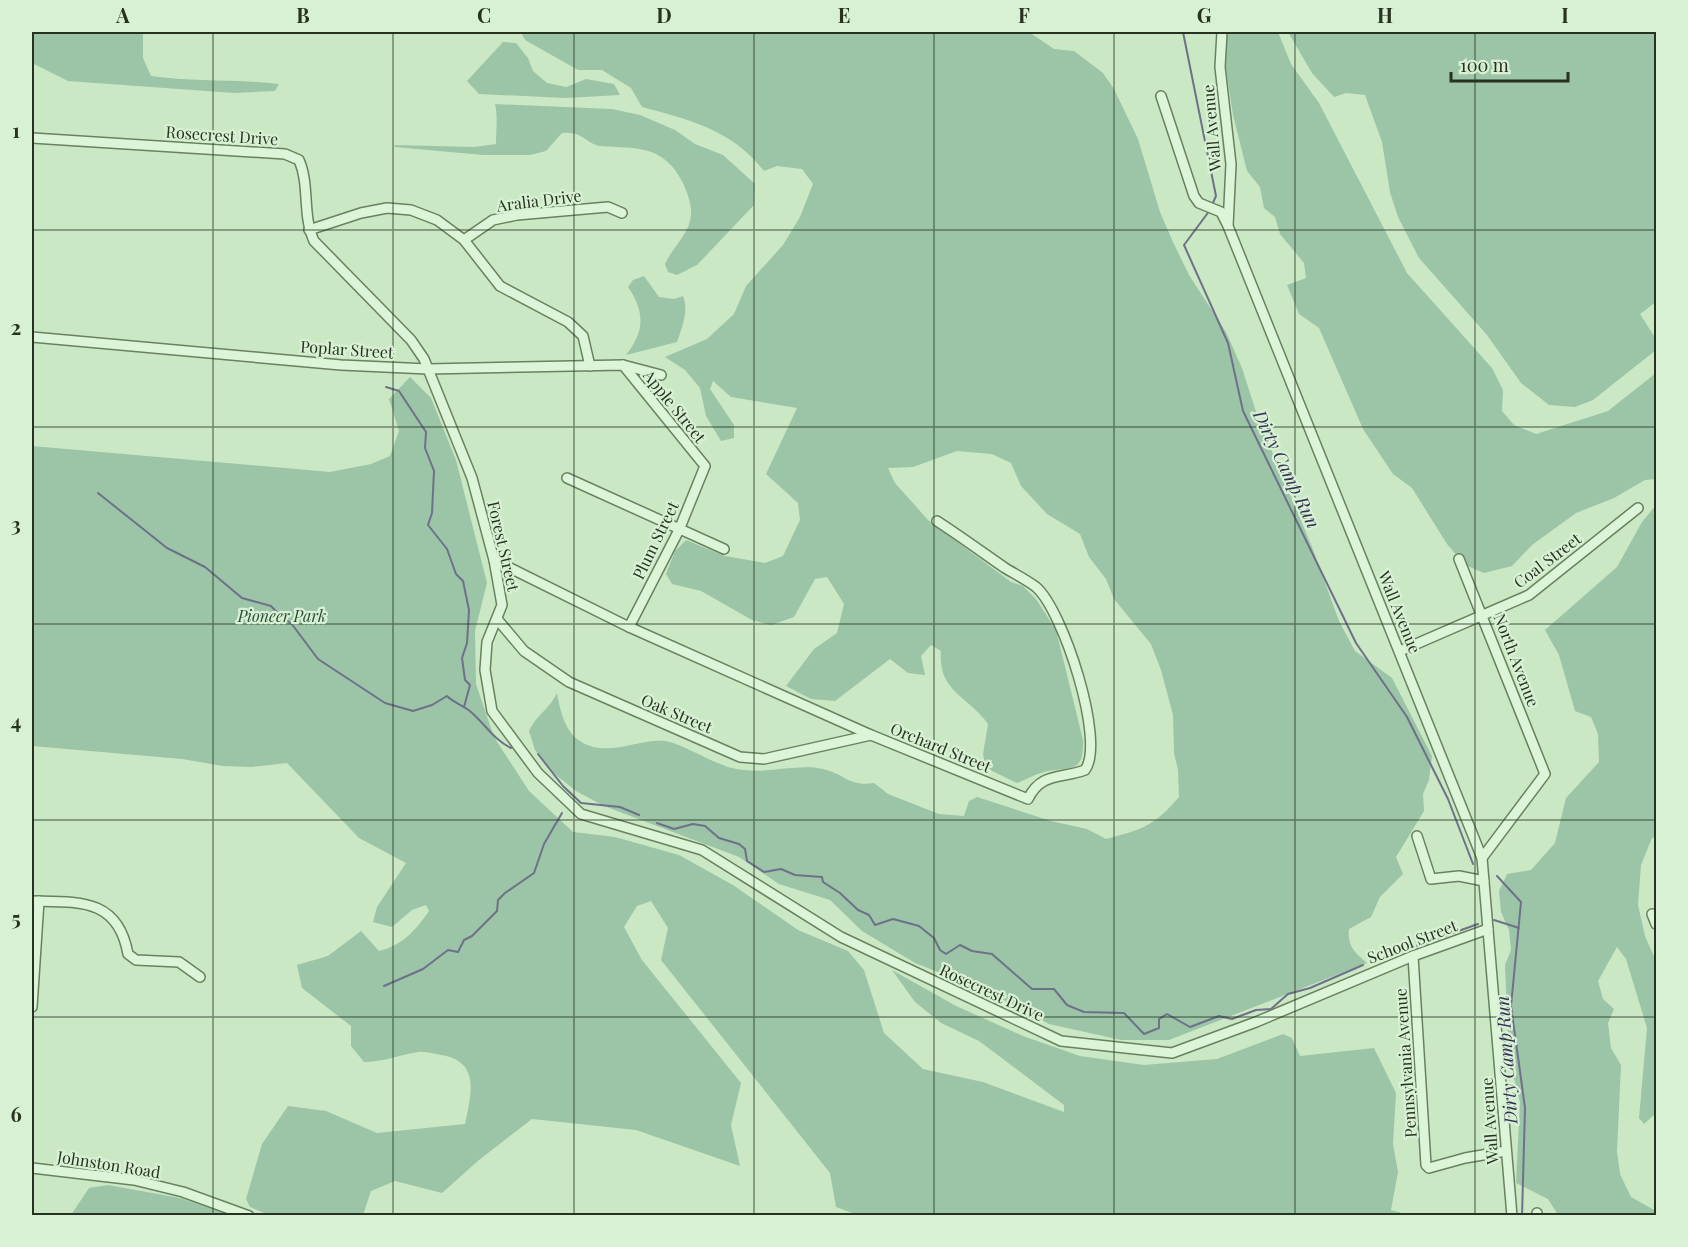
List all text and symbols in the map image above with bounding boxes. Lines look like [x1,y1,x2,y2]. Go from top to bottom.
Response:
text: A [115,1,130,28]
text: B [296,1,310,28]
text: C [477,1,491,28]
text: D [656,1,672,28]
text: E [838,1,850,28]
text: F [1018,1,1030,28]
text: G [1197,1,1212,28]
text: H [1377,1,1393,28]
text: I [1561,1,1569,28]
scale bar [1451,45,1568,83]
text: 100 m [1460,53,1509,77]
street label: Wall Avenue [1197,84,1225,173]
text: 1 [12,116,20,143]
street label: Rosecrest Drive [165,121,279,149]
street label: Aralia Drive [494,184,583,216]
text: 2 [11,313,21,340]
street label: Poplar Street [300,335,395,363]
street label: Apple Street [638,364,711,447]
water label: Dirty Camp Run [1248,405,1326,532]
street label: Plum Street [627,497,683,582]
street label: Forest Street [483,499,525,593]
text: 3 [11,510,21,537]
street label: Coal Street [1509,528,1585,592]
street label: Wall Avenue [1374,567,1426,656]
park label: Pioneer Park [237,605,326,626]
street label: North Avenue [1490,610,1544,710]
street label: Oak Street [638,689,716,738]
text: 4 [11,707,21,734]
street label: Orchard Street [888,717,995,777]
text: 5 [11,904,21,931]
street label: School Street [1364,914,1460,968]
street label: Rosecrest Drive [936,959,1048,1025]
street label: Pennsylvania Avenue [1389,988,1421,1138]
water label: Dirty Camp Run [1490,995,1523,1126]
street label: Wall Avenue [1475,1077,1503,1166]
text: 6 [10,1100,22,1127]
street label: Johnston Road [55,1145,162,1183]

